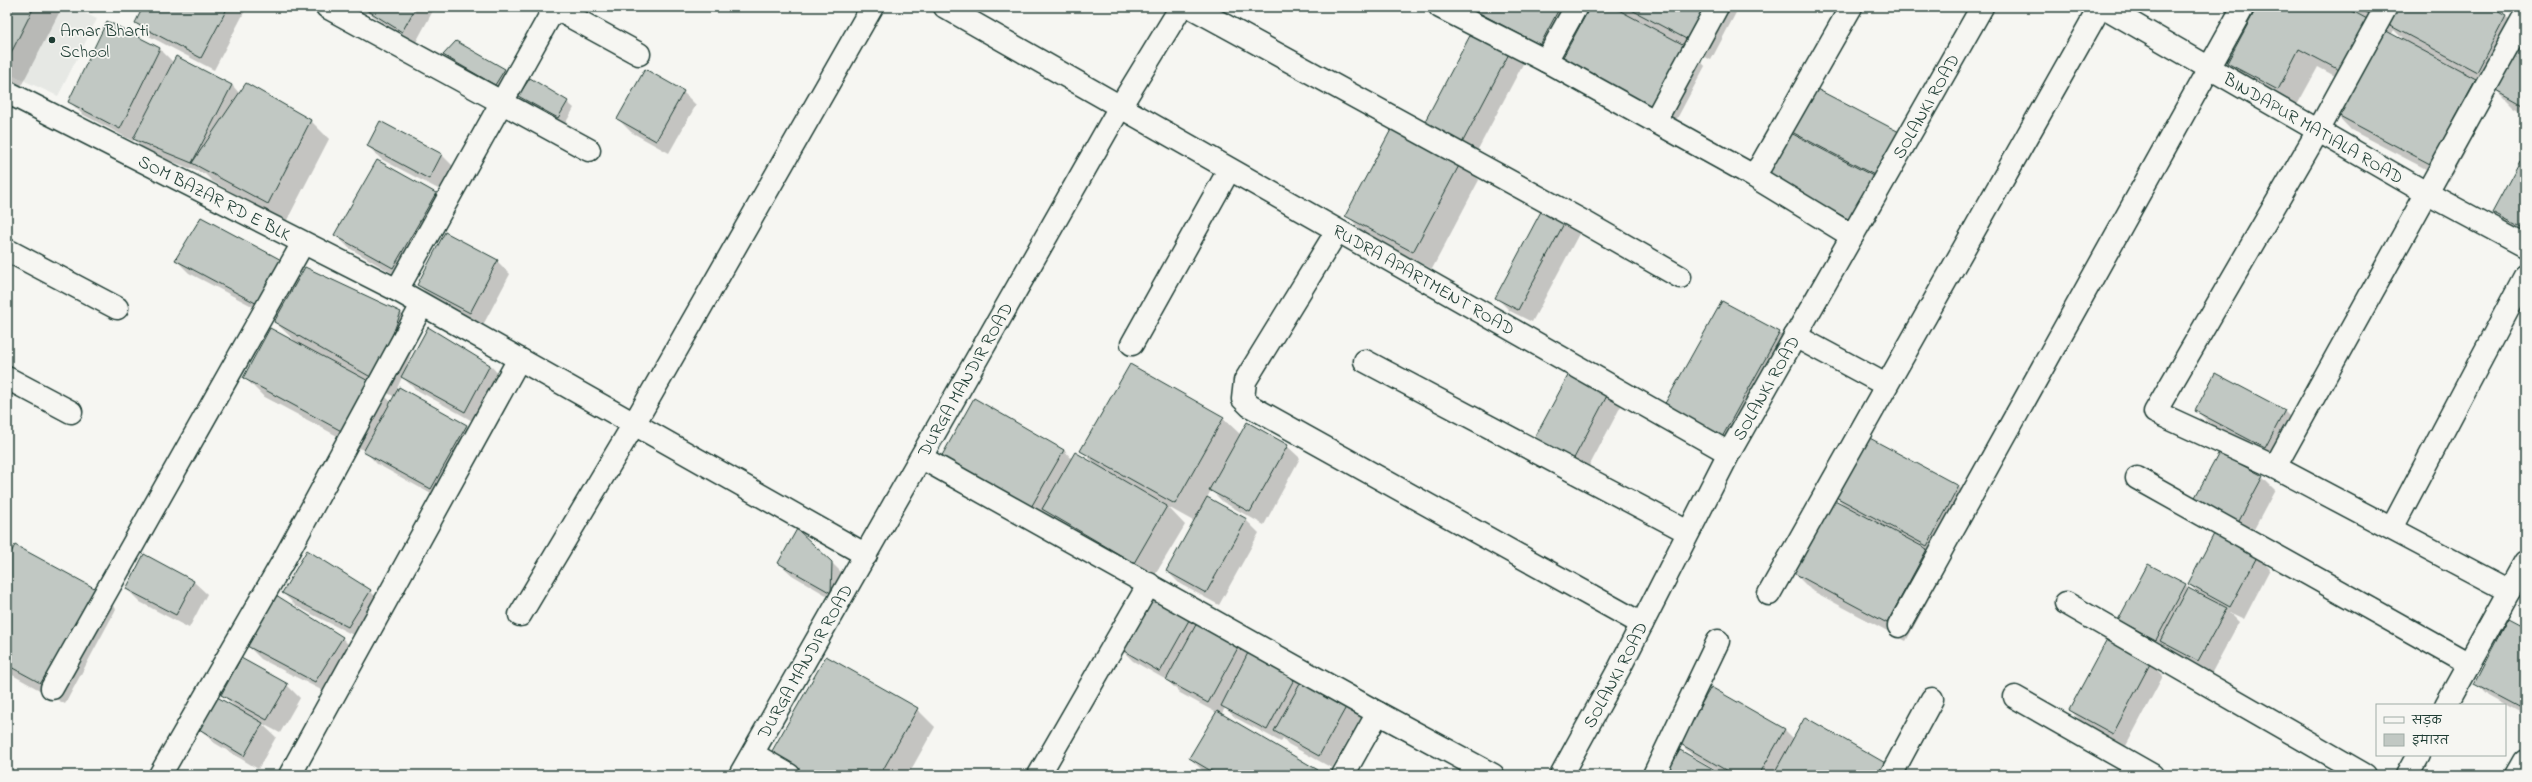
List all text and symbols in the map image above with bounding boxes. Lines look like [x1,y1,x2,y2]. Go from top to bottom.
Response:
place label: Amar Bharti School [60,19,149,66]
marker: Amar Bharti School [47,35,57,45]
street label: SOLANKI ROAD [1887,50,1968,164]
street label: BINDAPUR MATIALA ROAD [2217,67,2408,192]
street label: SOM BAZAR RD E BLK [133,150,295,249]
street label: RUDRA APARTMENT ROAD [1327,219,1519,343]
street label: DURGA MANDIR ROAD [912,298,1021,463]
street label: SOLANKI ROAD [1727,332,1808,446]
street label: DURGA MANDIR ROAD [752,580,861,745]
street label: SOLANKI ROAD [1578,618,1656,734]
legend [2376,704,2506,756]
text: सड़क [2411,712,2443,730]
text: इमारत [2412,732,2450,750]

